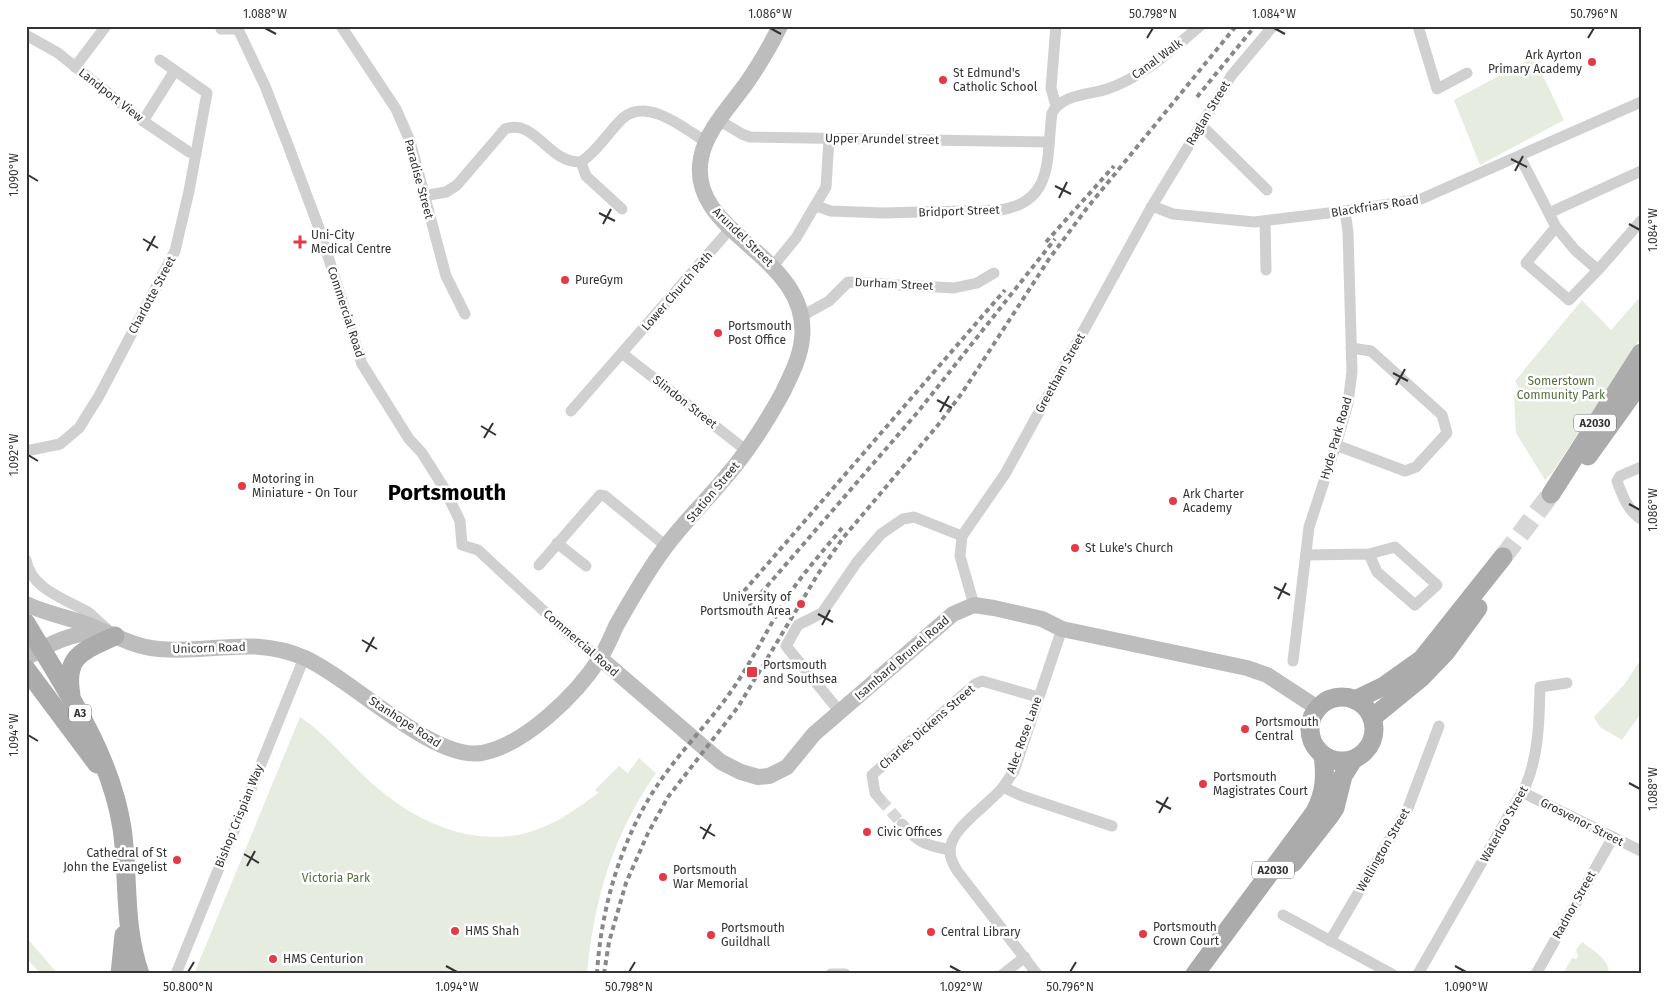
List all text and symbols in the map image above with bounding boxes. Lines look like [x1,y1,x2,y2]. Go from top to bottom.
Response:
text: 1.088°W [243,7,287,21]
text: 1.086°W [748,7,792,21]
text: 50.798°N [1129,7,1177,21]
text: 1.084°W [1252,7,1296,21]
text: 50.796°N [1570,7,1618,21]
street label: Canal Walk [1129,36,1186,82]
place label: Ark Ayrton Primary Academy [1488,48,1582,76]
marker: Ark Ayrton Primary Academy [1586,56,1598,68]
street label: Landport View [76,65,146,125]
place label: St Edmund's Catholic School [953,66,1038,94]
marker: St Edmund's Catholic School [937,74,949,86]
street label: Raglan Street [1183,78,1233,148]
street label: Upper Arundel street [825,131,940,147]
street label: Paradise Street [402,138,437,221]
text: 1.090°W [7,153,21,197]
street label: Blackfriars Road [1330,192,1420,220]
street label: Bridport Street [918,203,1001,219]
street label: Arundel Street [710,205,777,270]
text: 1.084°W [1646,208,1660,252]
place label: Uni-City Medical Centre [311,228,391,256]
marker: Uni-City Medical Centre [293,235,307,249]
street label: Lower Church Path [639,248,715,334]
street label: Charlotte Street [126,253,179,336]
street label: Commercial Road [325,265,367,359]
place label: PureGym [575,273,623,287]
marker: PureGym [559,274,571,286]
street label: Durham Street [854,275,934,293]
place label: Portsmouth Post Office [728,319,792,347]
marker: Portsmouth Post Office [712,327,724,339]
street label: Greetham Street [1032,330,1088,415]
street label: Slindon Street [650,373,720,432]
park label: Somerstown Community Park [1517,374,1606,402]
street label: Hyde Park Road [1318,395,1354,481]
road number: A2030 [1574,414,1616,432]
text: 1.092°W [7,434,21,476]
street label: Station Street [684,458,743,525]
place label: Motoring in Miniature - On Tour [252,472,358,500]
district label: Portsmouth [388,479,506,506]
marker: Motoring in Miniature - On Tour [236,480,248,492]
place label: Ark Charter Academy [1183,487,1244,515]
text: 1.086°W [1646,488,1660,532]
marker: Ark Charter Academy [1167,495,1179,507]
place label: St Luke's Church [1085,541,1173,555]
marker: St Luke's Church [1069,542,1081,554]
place label: University of Portsmouth Area [700,590,792,618]
marker: University of Portsmouth Area [795,598,807,610]
street label: Commercial Road [541,607,621,679]
street label: Isambard Brunel Road [852,613,952,703]
street label: Unicorn Road [172,640,246,656]
place label: Portsmouth and Southsea [763,658,837,686]
marker: Portsmouth and Southsea [745,665,759,679]
street label: Charles Dickens Street [877,681,978,772]
street label: Stanhope Road [366,694,444,750]
street label: Alec Rose Lane [1004,694,1044,776]
road number: A3 [69,704,91,721]
text: 1.094°W [7,713,21,757]
place label: Portsmouth Central [1255,715,1319,743]
marker: Portsmouth Central [1239,723,1251,735]
street label: Bishop Crispian Way [212,762,266,870]
text: 1.088°W [1646,767,1660,811]
place label: Portsmouth Magistrates Court [1213,770,1309,798]
marker: Portsmouth Magistrates Court [1197,778,1209,790]
street label: Waterloo Street [1477,783,1531,864]
street label: Grosvenor Street [1538,795,1626,849]
street label: Wellington Street [1353,805,1413,894]
place label: Civic Offices [877,825,943,839]
marker: Civic Offices [861,826,873,838]
place label: Cathedral of St John the Evangelist [63,846,168,874]
marker: Cathedral of St John the Evangelist [171,854,183,866]
road number: A2030 [1252,862,1294,878]
place label: Portsmouth War Memorial [673,863,748,891]
street label: Radnor Street [1550,868,1599,941]
park label: Victoria Park [302,871,371,885]
marker: Portsmouth War Memorial [657,871,669,883]
place label: Portsmouth Crown Court [1153,920,1220,948]
place label: Portsmouth Guildhall [721,921,785,949]
place label: HMS Shah [465,924,519,938]
marker: HMS Shah [449,925,461,937]
place label: Central Library [941,925,1021,939]
marker: Central Library [925,926,937,938]
marker: Portsmouth Crown Court [1137,928,1149,940]
marker: Portsmouth Guildhall [705,929,717,941]
place label: HMS Centurion [283,952,363,966]
marker: HMS Centurion [267,953,279,965]
text: 50.800°N [163,980,213,994]
text: 1.094°W [435,980,479,994]
text: 50.798°N [605,980,653,994]
text: 1.092°W [940,980,982,994]
text: 50.796°N [1046,980,1094,994]
text: 1.090°W [1444,980,1488,994]

